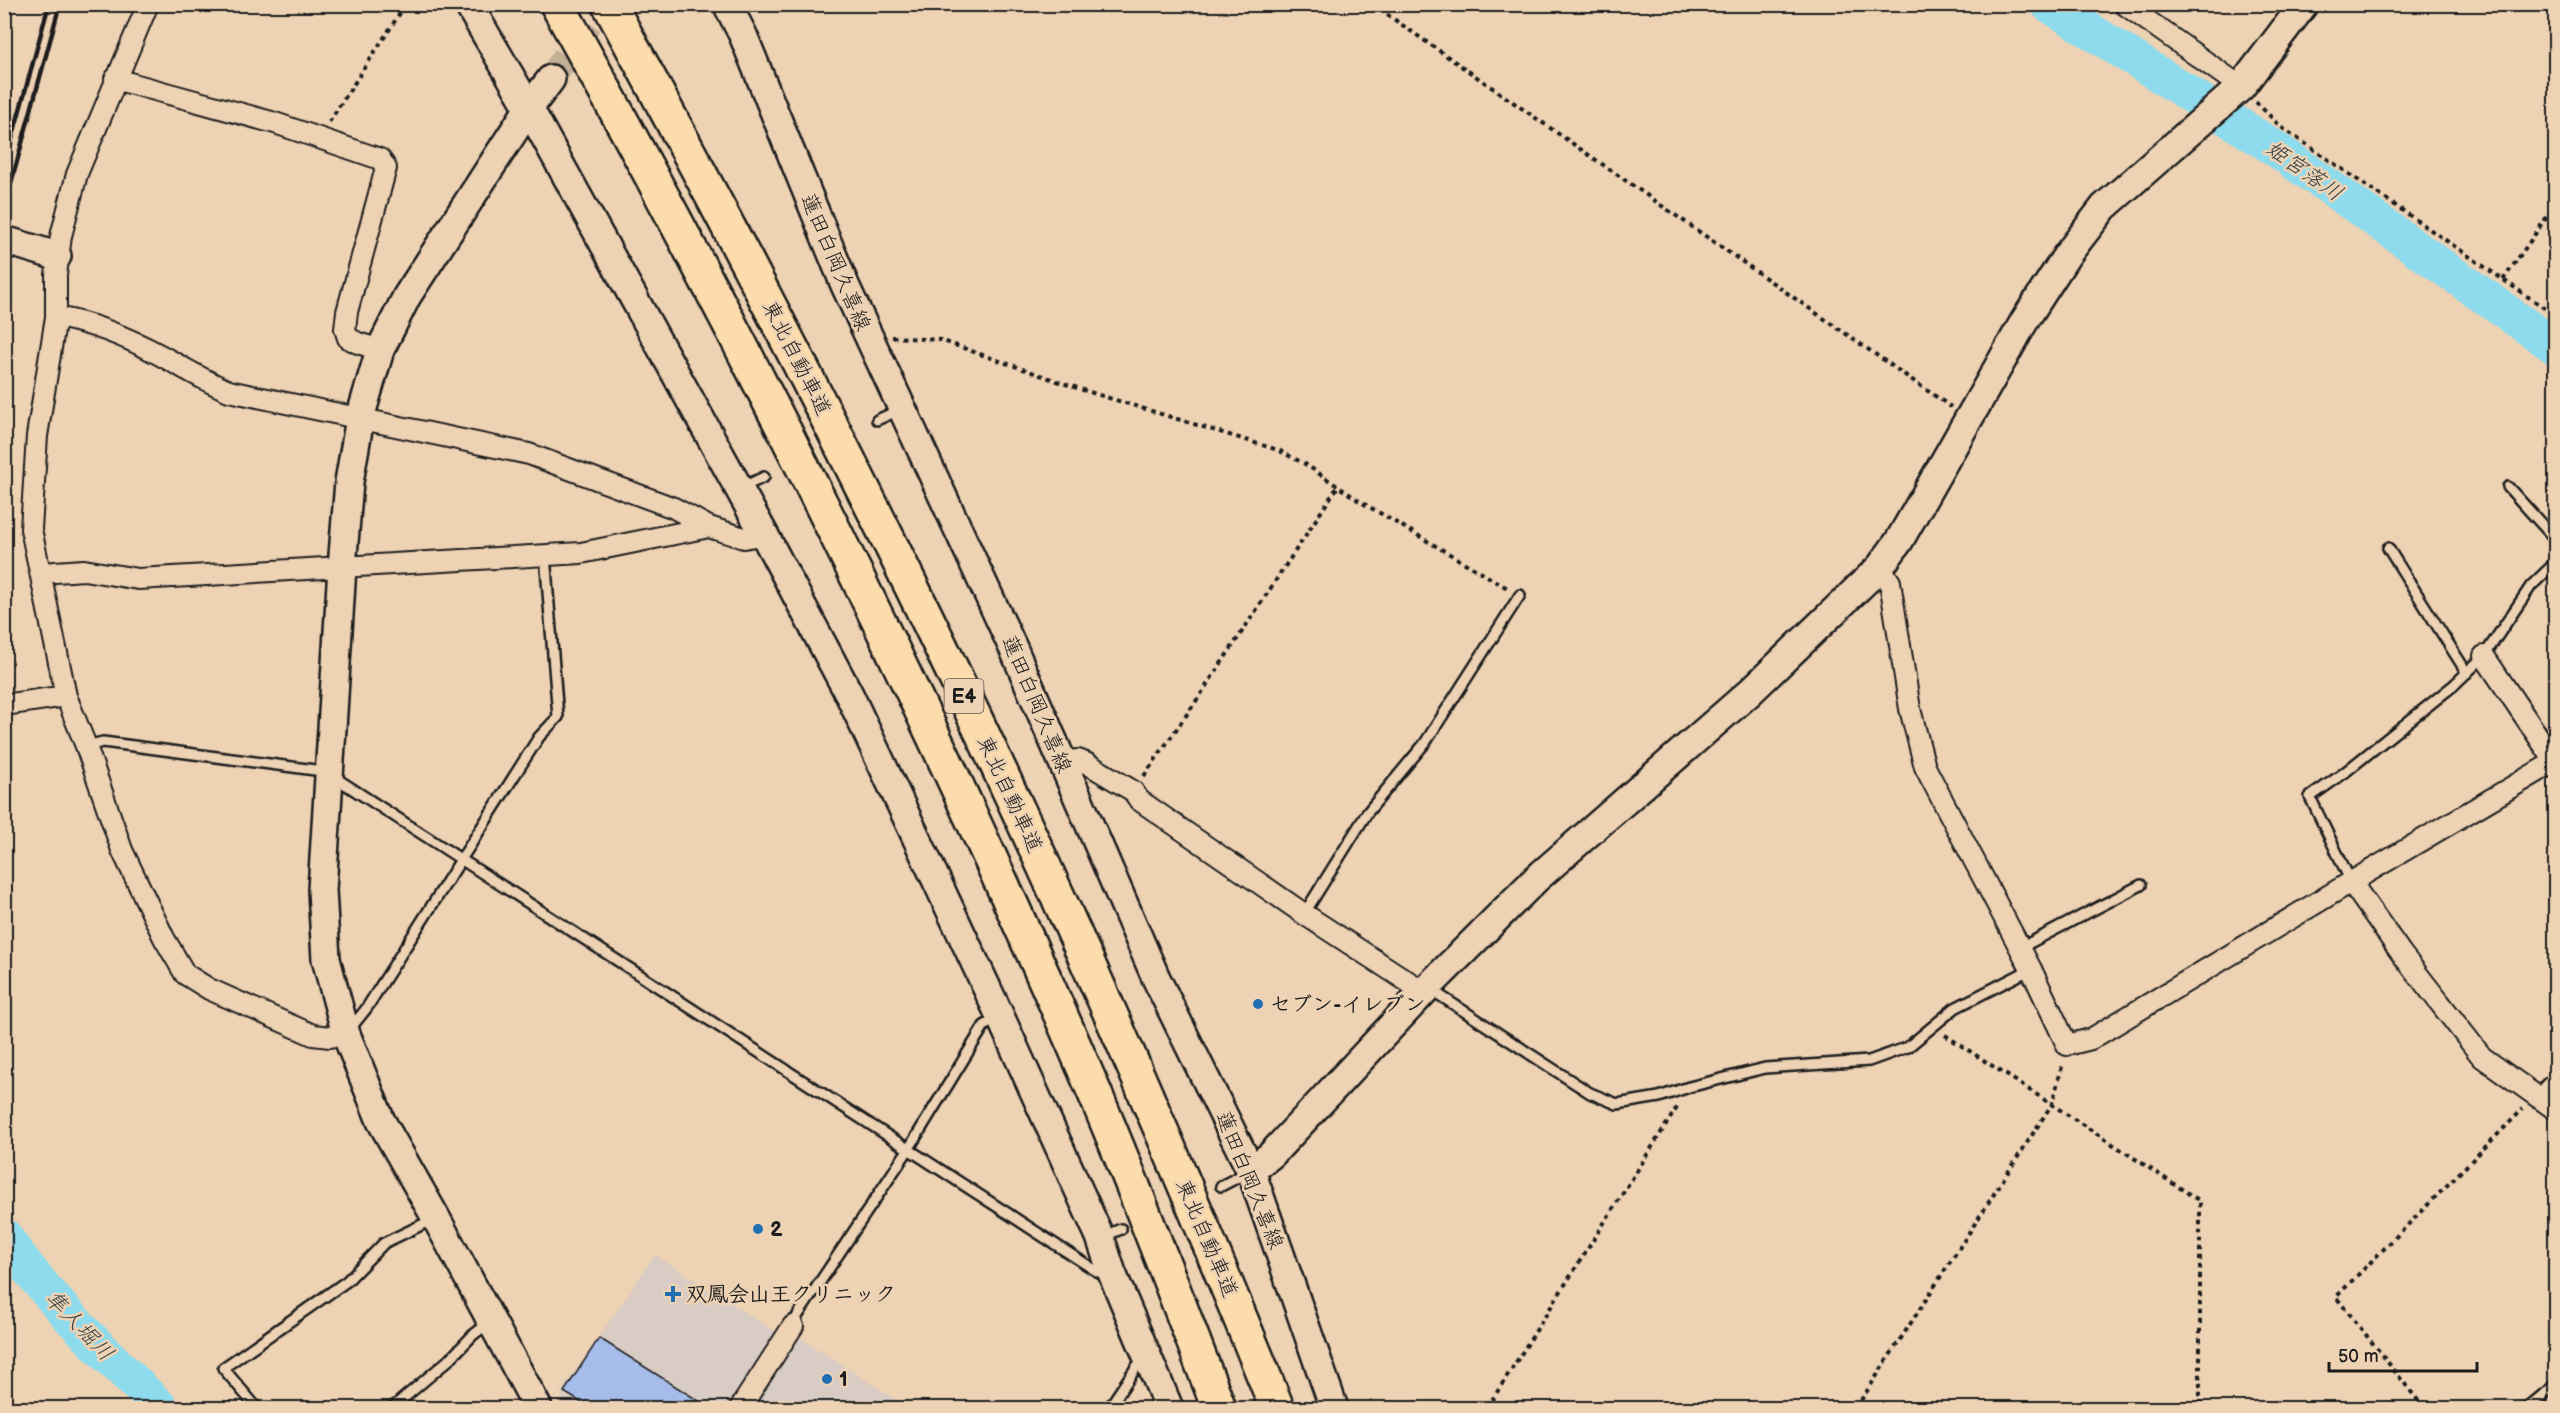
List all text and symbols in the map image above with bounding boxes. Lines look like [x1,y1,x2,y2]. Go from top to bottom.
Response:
water label: 姫宮落川 [2260,135,2348,208]
street label: 蓮田白岡久喜線 [795,190,876,335]
street label: 東北自動車道 [757,296,836,420]
street label: 蓮田白岡久喜線 [996,632,1077,777]
road number: E4 [944,679,984,713]
street label: 東北自動車道 [972,732,1048,857]
place label: セブン-イレブン [1270,992,1426,1017]
marker: セブン-イレブン [1251,997,1265,1011]
street label: 蓮田白岡久喜線 [1210,1107,1289,1253]
street label: 東北自動車道 [1170,1175,1243,1301]
place label: 2 [770,1217,783,1242]
marker: 2 [751,1222,765,1236]
place label: 双鳳会山王クリニック [686,1282,896,1307]
water label: 隼人堀川 [39,1285,119,1367]
marker: 双鳳会山王クリニック [664,1285,682,1303]
scale bar [2329,1335,2478,1373]
text: 50 m [2338,1346,2379,1367]
place label: 1 [839,1367,848,1392]
marker: 1 [820,1372,834,1386]

